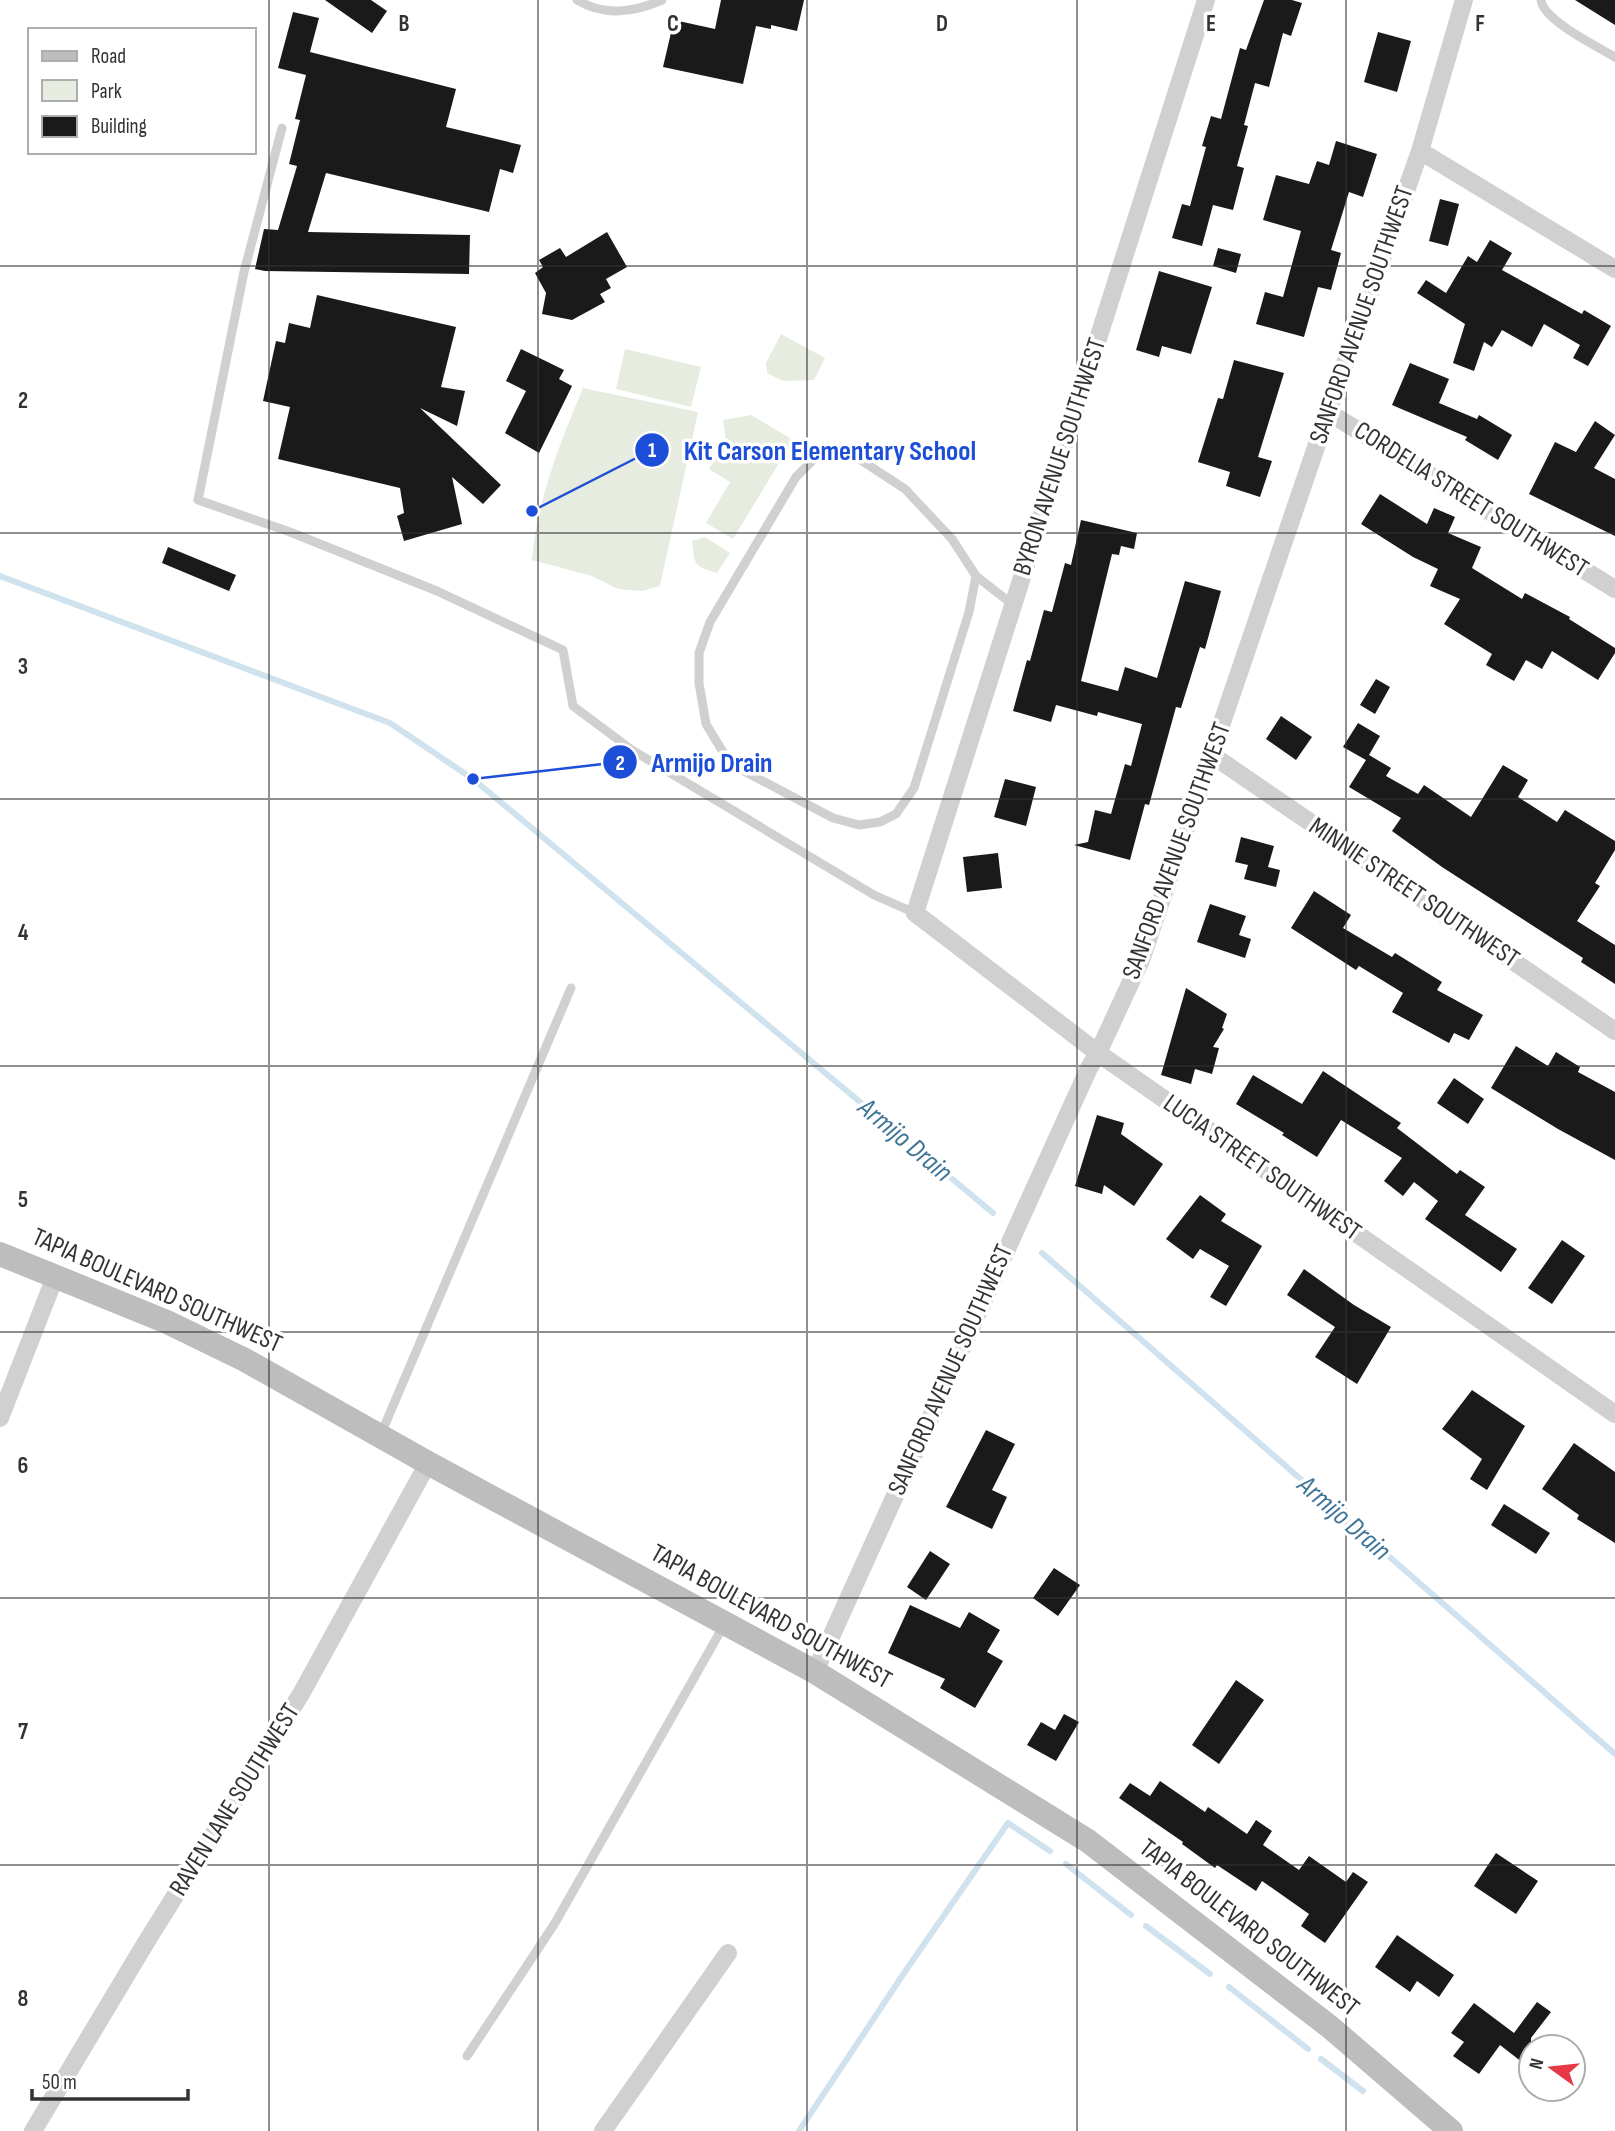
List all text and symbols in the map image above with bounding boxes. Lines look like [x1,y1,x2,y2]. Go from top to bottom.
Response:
text: B [399,10,410,38]
text: C [667,10,679,38]
text: D [936,10,948,38]
text: E [1206,10,1216,38]
text: F [1475,10,1485,38]
legend [28,28,256,154]
text: Road [91,44,126,69]
text: Park [91,79,122,104]
text: Building [91,114,147,139]
street label: SANFORD AVENUE SOUTHWEST [1303,182,1421,448]
street label: BYRON AVENUE SOUTHWEST [1007,334,1113,580]
text: 2 [18,387,28,415]
street label: CORDELIA STREET SOUTHWEST [1348,415,1594,585]
callout: Kit Carson Elementary School [635,426,990,475]
text: Kit Carson Elementary School [684,435,976,468]
text: 1 [648,438,656,463]
text: 3 [18,653,28,681]
street label: SANFORD AVENUE SOUTHWEST [1116,719,1238,983]
callout: Armijo Drain [602,738,786,787]
text: Armijo Drain [650,747,773,780]
text: 2 [615,751,625,776]
street label: MINNIE STREET SOUTHWEST [1303,811,1525,975]
text: 4 [18,919,29,947]
street label: LUCIA STREET SOUTHWEST [1157,1088,1367,1248]
water label: Armijo Drain [850,1091,959,1189]
text: 5 [18,1186,28,1214]
street label: TAPIA BOULEVARD SOUTHWEST [27,1222,287,1360]
street label: SANFORD AVENUE SOUTHWEST [882,1240,1020,1500]
text: 6 [18,1452,28,1480]
water label: Armijo Drain [1290,1468,1398,1568]
street label: TAPIA BOULEVARD SOUTHWEST [645,1538,897,1696]
street label: RAVEN LANE SOUTHWEST [163,1698,307,1902]
text: 7 [18,1718,28,1746]
street label: TAPIA BOULEVARD SOUTHWEST [1133,1833,1365,2023]
text: 8 [18,1985,29,2013]
north arrow [1517,2033,1587,2103]
text: N [1525,2056,1549,2072]
scale bar [32,2058,187,2102]
text: 50 m [42,2070,77,2095]

